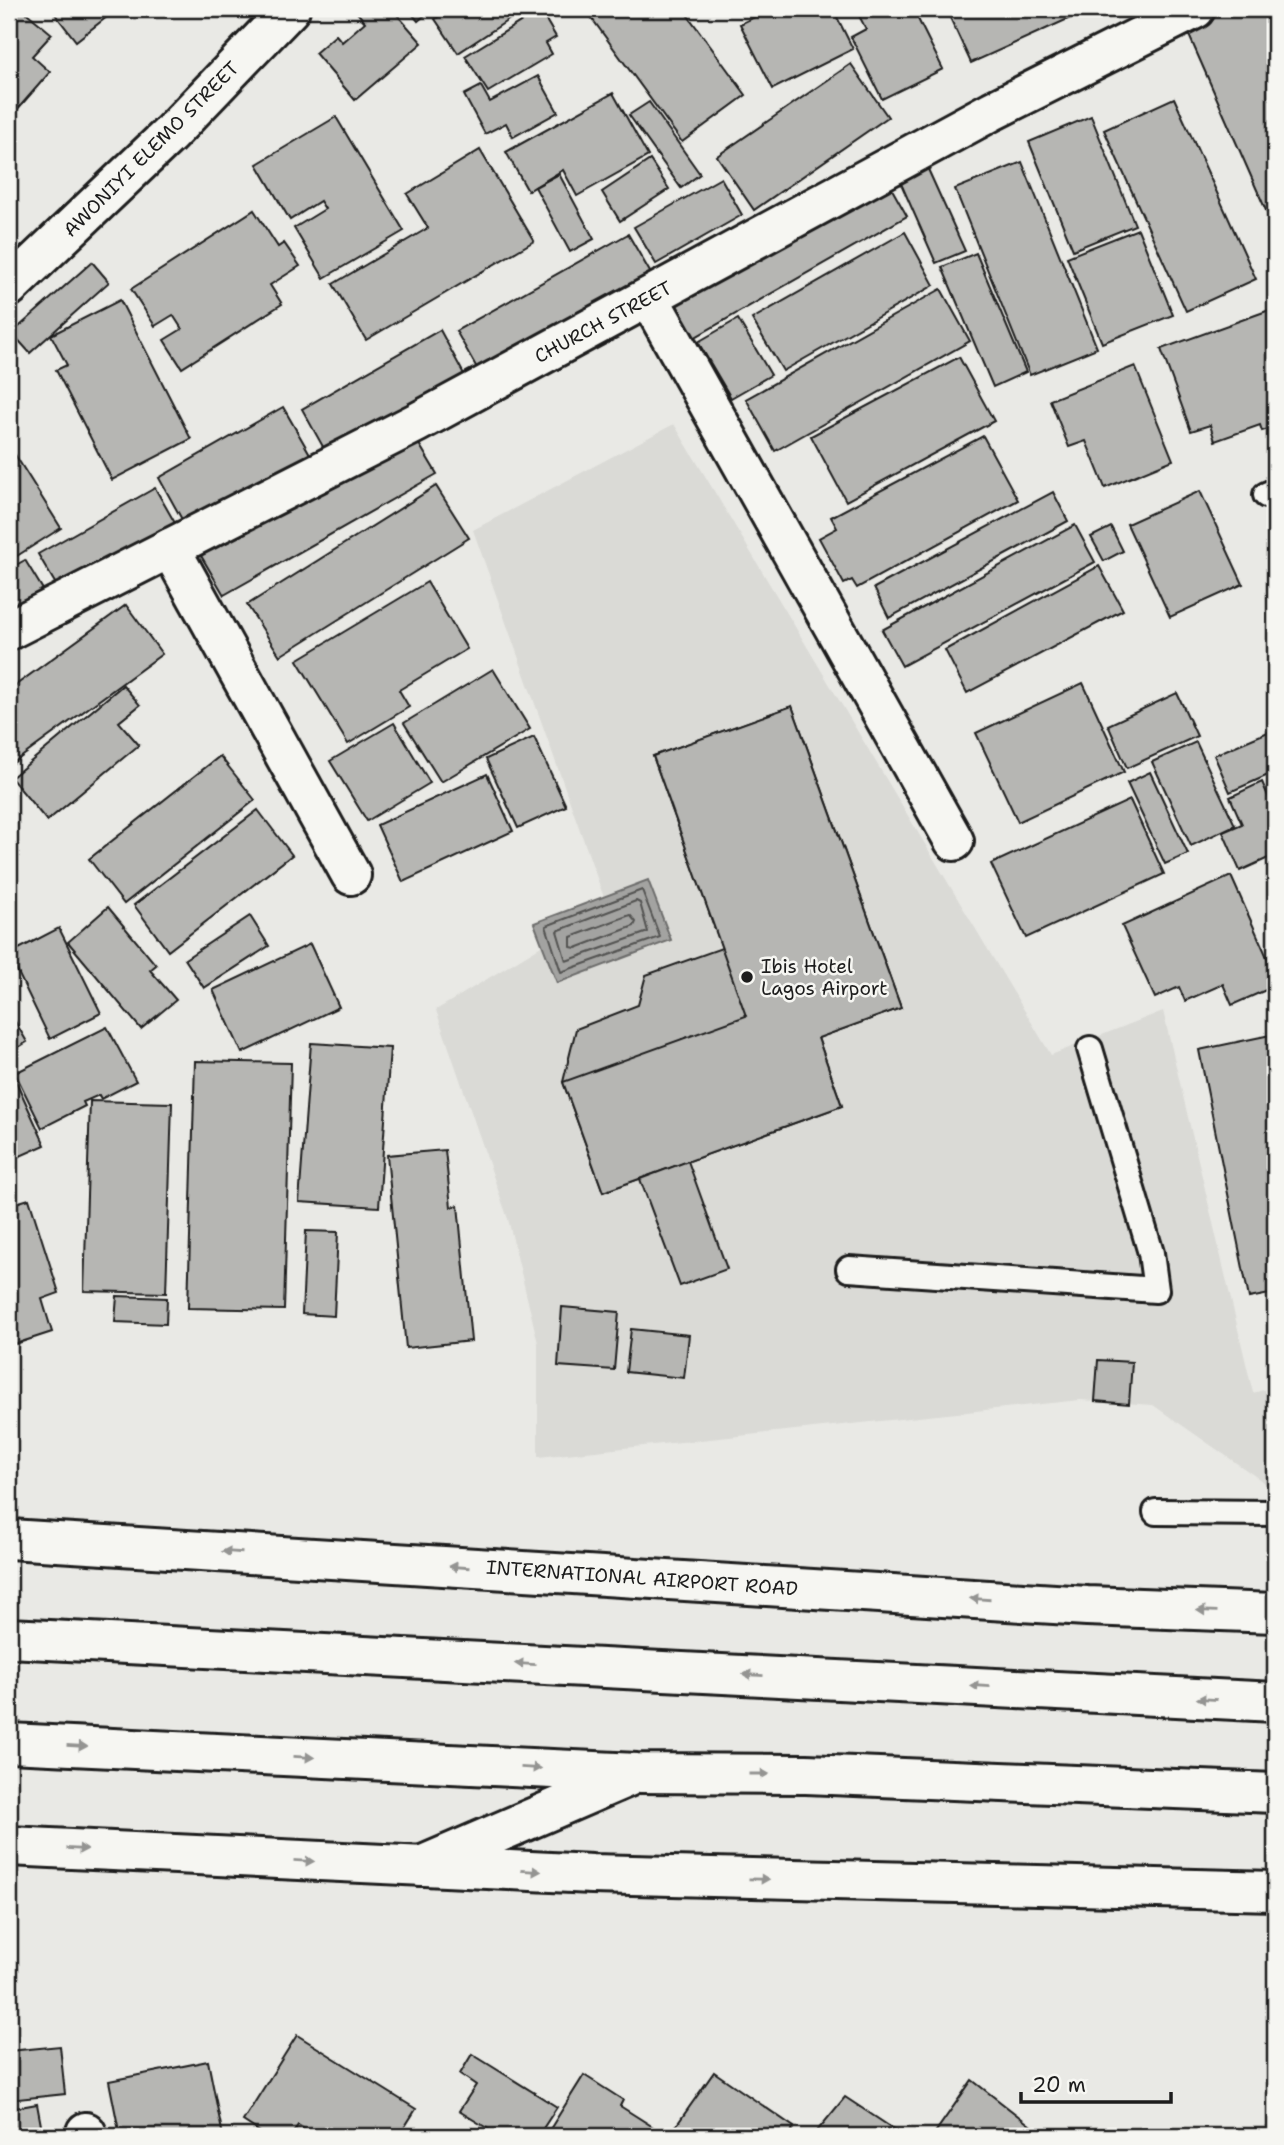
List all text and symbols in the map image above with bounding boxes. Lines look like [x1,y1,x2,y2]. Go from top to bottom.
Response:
street label: AWONIYI ELEMO STREET [58,56,244,242]
street label: CHURCH STREET [530,275,676,369]
place label: Ibis Hotel Lagos Airport [761,954,887,1001]
marker: Ibis Hotel Lagos Airport [739,969,755,985]
one-way arrow [221,1547,243,1558]
street label: INTERNATIONAL AIRPORT ROAD [485,1555,799,1601]
one-way arrow [448,1561,470,1572]
one-way arrow [969,1593,991,1604]
one-way arrow [1196,1605,1218,1616]
one-way arrow [514,1658,536,1669]
one-way arrow [741,1669,763,1680]
one-way arrow [969,1681,991,1692]
one-way arrow [1196,1693,1218,1704]
one-way arrow [66,1741,88,1752]
one-way arrow [293,1752,315,1763]
one-way arrow [521,1763,543,1774]
one-way arrow [748,1768,770,1780]
one-way arrow [66,1844,88,1855]
one-way arrow [293,1855,315,1866]
one-way arrow [521,1866,543,1877]
one-way arrow [748,1873,770,1884]
scale bar [1021,2061,1172,2105]
text: 20 m [1032,2071,1086,2099]

